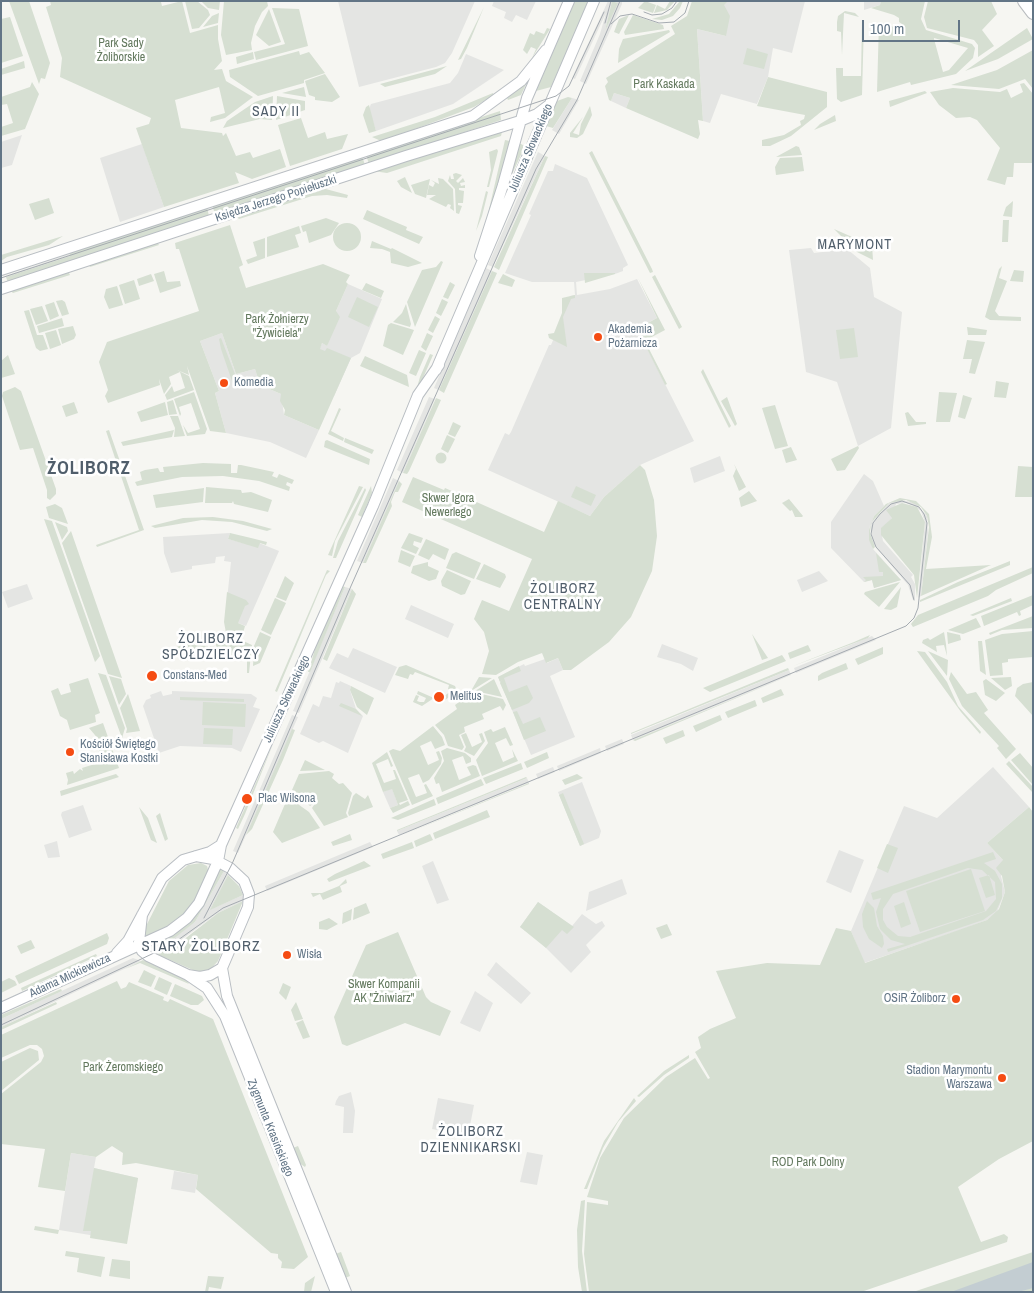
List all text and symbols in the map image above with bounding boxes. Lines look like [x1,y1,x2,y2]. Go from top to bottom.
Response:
scale bar [864,10,962,42]
text: 100 m [870,18,904,39]
park label: Park Sady Żoliborskie [97,37,145,65]
park label: Park Kaskada [633,78,695,92]
street label: Juliusza Słowackiego [506,102,556,194]
district label: SADY II [251,104,301,120]
street label: Księdza Jerzego Popiełuszki [213,173,339,225]
district label: MARYMONT [817,237,893,253]
park label: Park Żołnierzy "Żywiciela" [245,313,309,341]
place label: Akademia Pożarnicza [608,323,657,351]
marker: Akademia Pożarnicza [592,331,604,343]
place label: Komedia [234,376,273,390]
marker: Komedia [218,377,230,389]
district label: ŻOLIBORZ [46,458,132,480]
park label: Skwer Igora Newerlego [422,492,474,520]
district label: ŻOLIBORZ CENTRALNY [523,581,603,614]
district label: ŻOLIBORZ SPÓŁDZIELCZY [160,631,262,664]
street label: Juliusza Słowackiego [260,653,314,745]
marker: Constans-Med [145,669,159,683]
place label: Constans-Med [163,669,227,683]
marker: Melitus [432,690,446,704]
place label: Melitus [450,690,482,704]
place label: Kościół Świętego Stanisława Kostki [80,738,158,766]
marker: Kościół Świętego Stanisława Kostki [64,746,76,758]
marker: Plac Wilsona [240,792,254,806]
place label: Plac Wilsona [258,792,315,806]
district label: STARY ŻOLIBORZ [140,938,262,956]
place label: Wisła [297,948,322,962]
marker: Wisła [281,949,293,961]
street label: Adama Mickiewicza [27,951,113,1001]
park label: Skwer Kompanii AK "Żniwiarz" [348,978,420,1006]
place label: OSiR Żoliborz [884,992,946,1006]
marker: OSiR Żoliborz [950,993,962,1005]
park label: Park Żeromskiego [83,1061,163,1075]
place label: Stadion Marymontu Warszawa [906,1064,992,1092]
marker: Stadion Marymontu Warszawa [996,1072,1008,1084]
street label: Zygmunta Krasińskiego [244,1077,296,1179]
district label: ŻOLIBORZ DZIENNIKARSKI [419,1124,523,1156]
park label: ROD Park Dolny [772,1156,844,1170]

